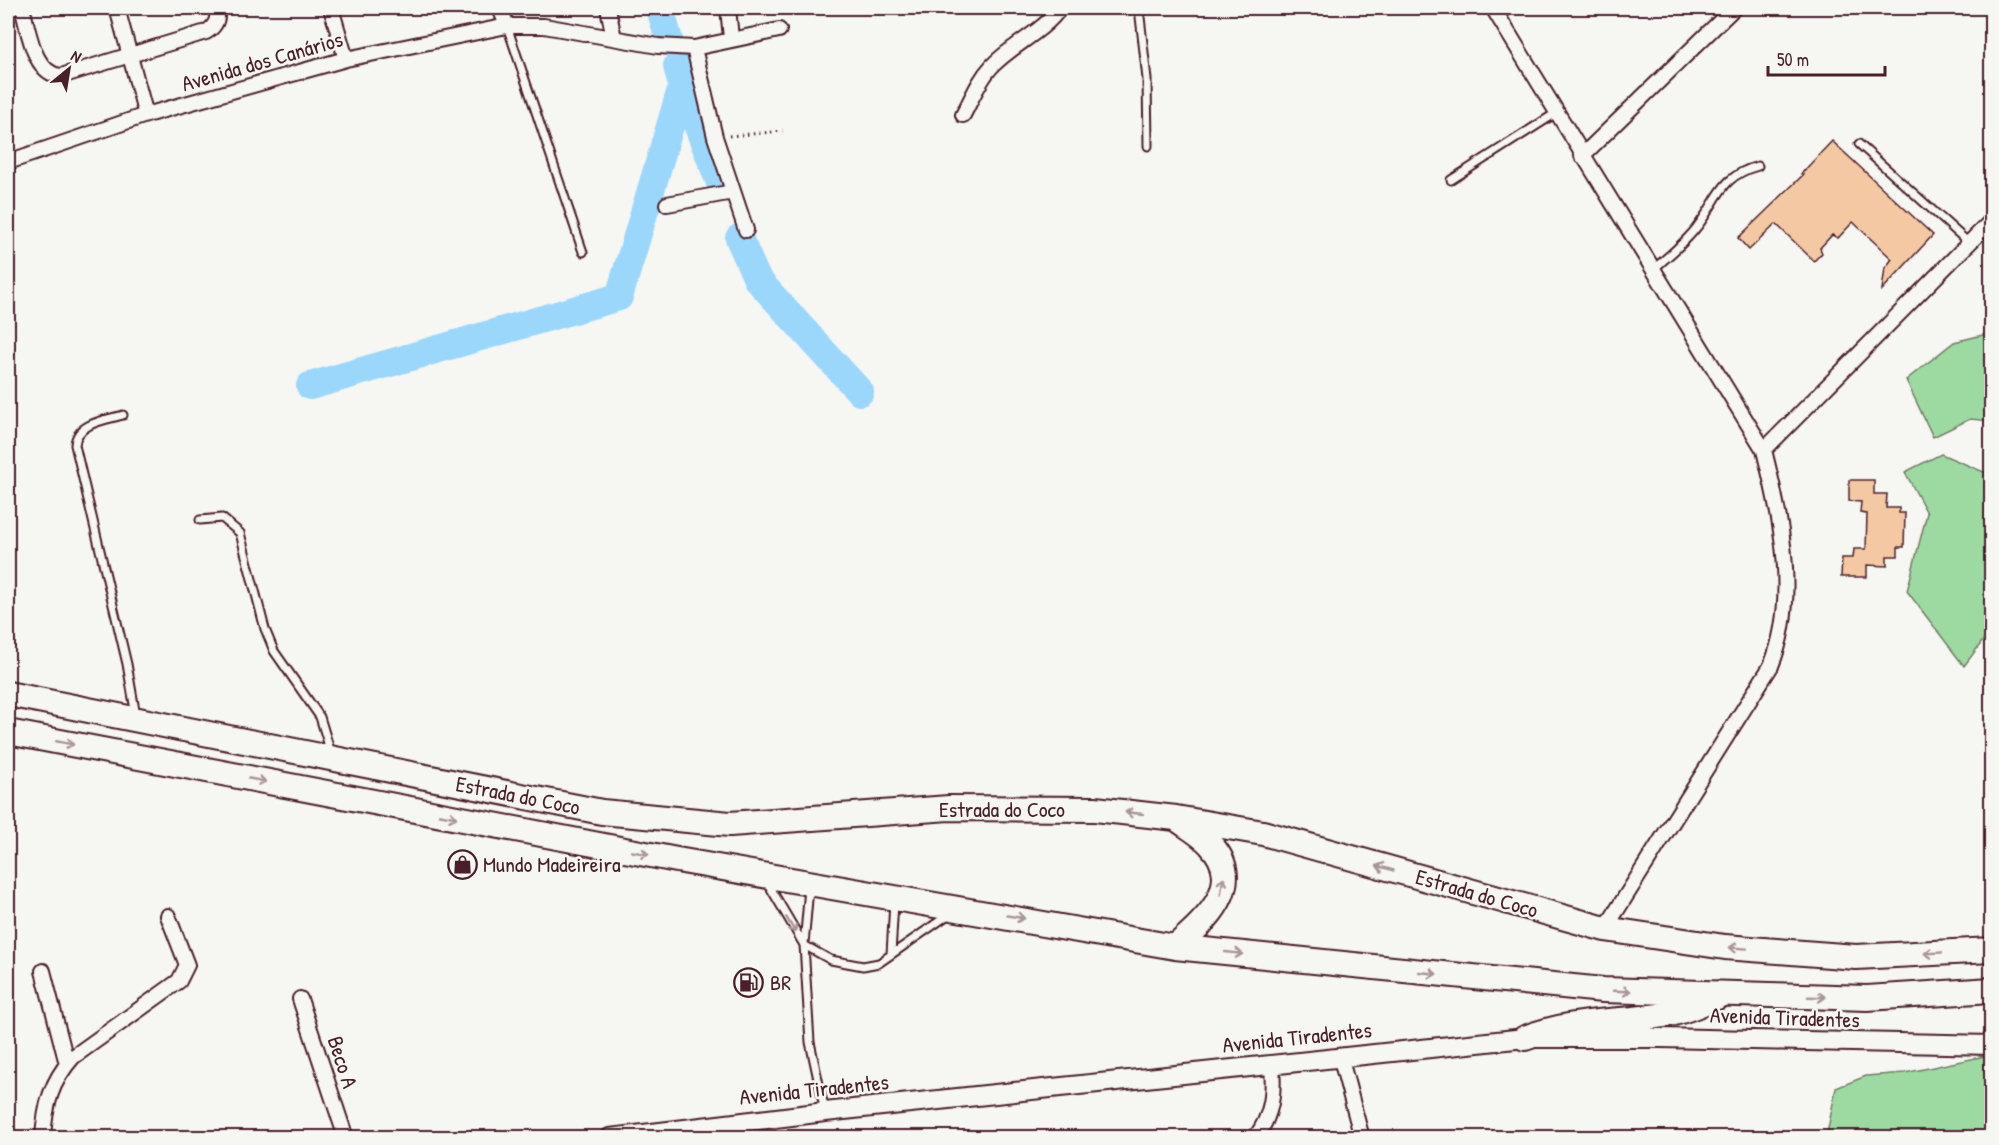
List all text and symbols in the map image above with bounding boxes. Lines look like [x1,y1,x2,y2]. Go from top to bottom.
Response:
street label: Avenida dos Canários [178,24,346,98]
north arrow [39,39,99,99]
scale bar [1768,39,1885,77]
text: N [67,44,86,68]
text: 50 m [1777,47,1809,72]
one-way arrow [55,738,74,749]
street label: Estrada do Coco [453,768,583,822]
one-way arrow [246,775,266,786]
street label: Estrada do Coco [939,794,1065,824]
one-way arrow [1124,808,1144,819]
one-way arrow [438,811,457,822]
shop icon: Mundo Madeireira [446,848,478,880]
one-way arrow [629,848,649,859]
place label: Mundo Madeireira [483,849,621,879]
one-way arrow [1376,861,1395,873]
street label: Estrada do Coco [1412,861,1542,925]
one-way arrow [1216,877,1227,896]
one-way arrow [1006,912,1026,923]
one-way arrow [785,917,798,934]
one-way arrow [1729,943,1749,954]
one-way arrow [1223,948,1243,959]
one-way arrow [1924,948,1944,959]
fuel station icon: BR [733,966,765,998]
place label: BR [770,967,791,997]
one-way arrow [1417,968,1437,979]
one-way arrow [1611,985,1631,997]
one-way arrow [1806,991,1826,1002]
street label: Avenida Tiradentes [1710,999,1860,1035]
street label: Avenida Tiradentes [1221,1014,1373,1060]
street label: Beco A [321,1032,366,1092]
street label: Avenida Tiradentes [738,1066,890,1112]

